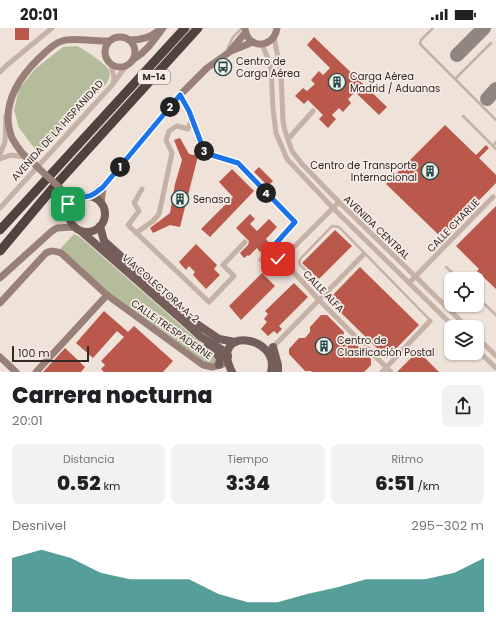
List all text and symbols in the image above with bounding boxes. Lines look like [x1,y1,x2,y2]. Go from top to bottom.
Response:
text: 20:01 [20,4,58,25]
place label: Centro de Carga Aérea [236,54,300,81]
bus stop icon: Centro de Carga Aérea [213,57,233,77]
place label: Carga Aérea Madrid / Aduanas [350,69,440,96]
road number: M-14 [138,70,170,84]
building icon: Carga Aérea Madrid / Aduanas [327,72,347,92]
street label: AVENIDA DE LA HISPANIDAD [8,77,107,184]
pin: 2 [160,97,180,117]
text: 2 [167,99,173,115]
pin: 3 [194,141,214,161]
text: 3 [201,143,207,159]
pin: 1 [110,157,130,177]
place label: Centro de Transporte Internacional [310,158,417,185]
text: 1 [118,159,122,175]
building icon: Centro de Transporte Internacional [420,161,440,181]
pin: 4 [256,183,276,203]
text: 4 [262,185,270,201]
pin [51,187,85,221]
building icon: Senasa [170,189,190,209]
place label: Senasa [193,192,230,207]
street label: AVENIDA CENTRAL [340,192,414,263]
icon: arrive [57,193,79,215]
street label: CALLE CHARLIE [424,195,483,256]
pin [261,242,295,276]
icon: check [267,248,289,270]
street label: VÍA COLECTORA A-2 [119,251,203,326]
street label: CALLE ALFA [300,267,348,316]
map controls [444,272,484,360]
button: locate [444,272,484,312]
street label: CALLE TRESPADERNE [128,296,215,363]
button: layers [444,320,484,360]
place label: Centro de Clasificación Postal [337,333,434,360]
building icon: Centro de Clasificación Postal [314,336,334,356]
scale bar [12,344,89,363]
text: 100 m [18,345,50,361]
text: Carrera nocturna [12,380,213,411]
button: share [442,385,484,427]
text: 20:01 [12,411,43,430]
text: Distancia [63,451,114,467]
text: Tiempo [227,451,269,467]
text: Ritmo [391,451,423,467]
text: 0.52 [57,469,101,497]
text: 3:34 [226,469,270,497]
text: 6:51 [375,469,415,497]
text: km [101,478,120,494]
text: /km [415,478,440,494]
text: Desnivel [12,516,66,535]
text: 295–302 m [411,516,484,535]

